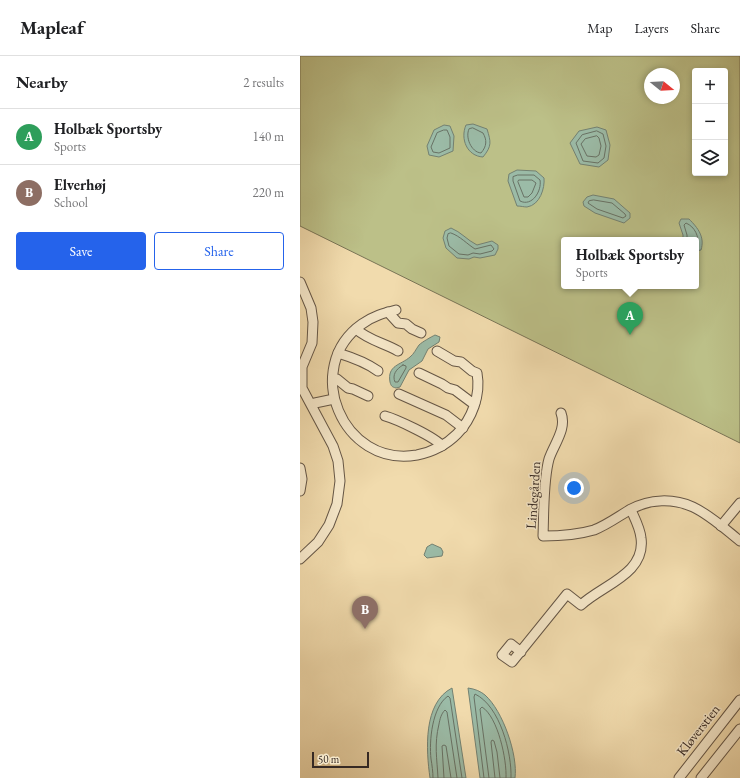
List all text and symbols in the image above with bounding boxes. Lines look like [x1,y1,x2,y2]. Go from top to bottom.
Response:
text: Mapleaf [20,15,84,40]
text: Map [587,19,612,37]
text: Layers [634,19,669,37]
text: Share [691,19,720,37]
north arrow [644,68,680,104]
map controls [692,68,728,176]
button: + [692,68,728,104]
text: Nearby [16,71,68,93]
text: 2 results [243,74,284,91]
button: − [692,104,728,140]
text: Holbæk Sportsby [54,119,162,138]
text: A [24,128,34,145]
text: 140 m [253,128,284,145]
text: Sports [54,138,86,155]
button: layers [692,140,728,176]
text: Elverhøj [54,175,106,194]
text: B [25,184,33,201]
text: 220 m [253,184,284,201]
text: School [54,194,88,211]
button: Save [16,232,146,270]
button: Share [154,232,284,270]
popup [561,237,699,289]
text: Holbæk Sportsby [576,245,684,264]
text: Sports [576,264,608,281]
pin: A [617,302,643,335]
street label: Lindegården [522,460,544,529]
your location [564,478,584,498]
pin: B [352,596,378,629]
street label: Kløverstien [672,700,724,759]
scale bar [312,750,369,769]
text: 50 m [318,752,339,766]

